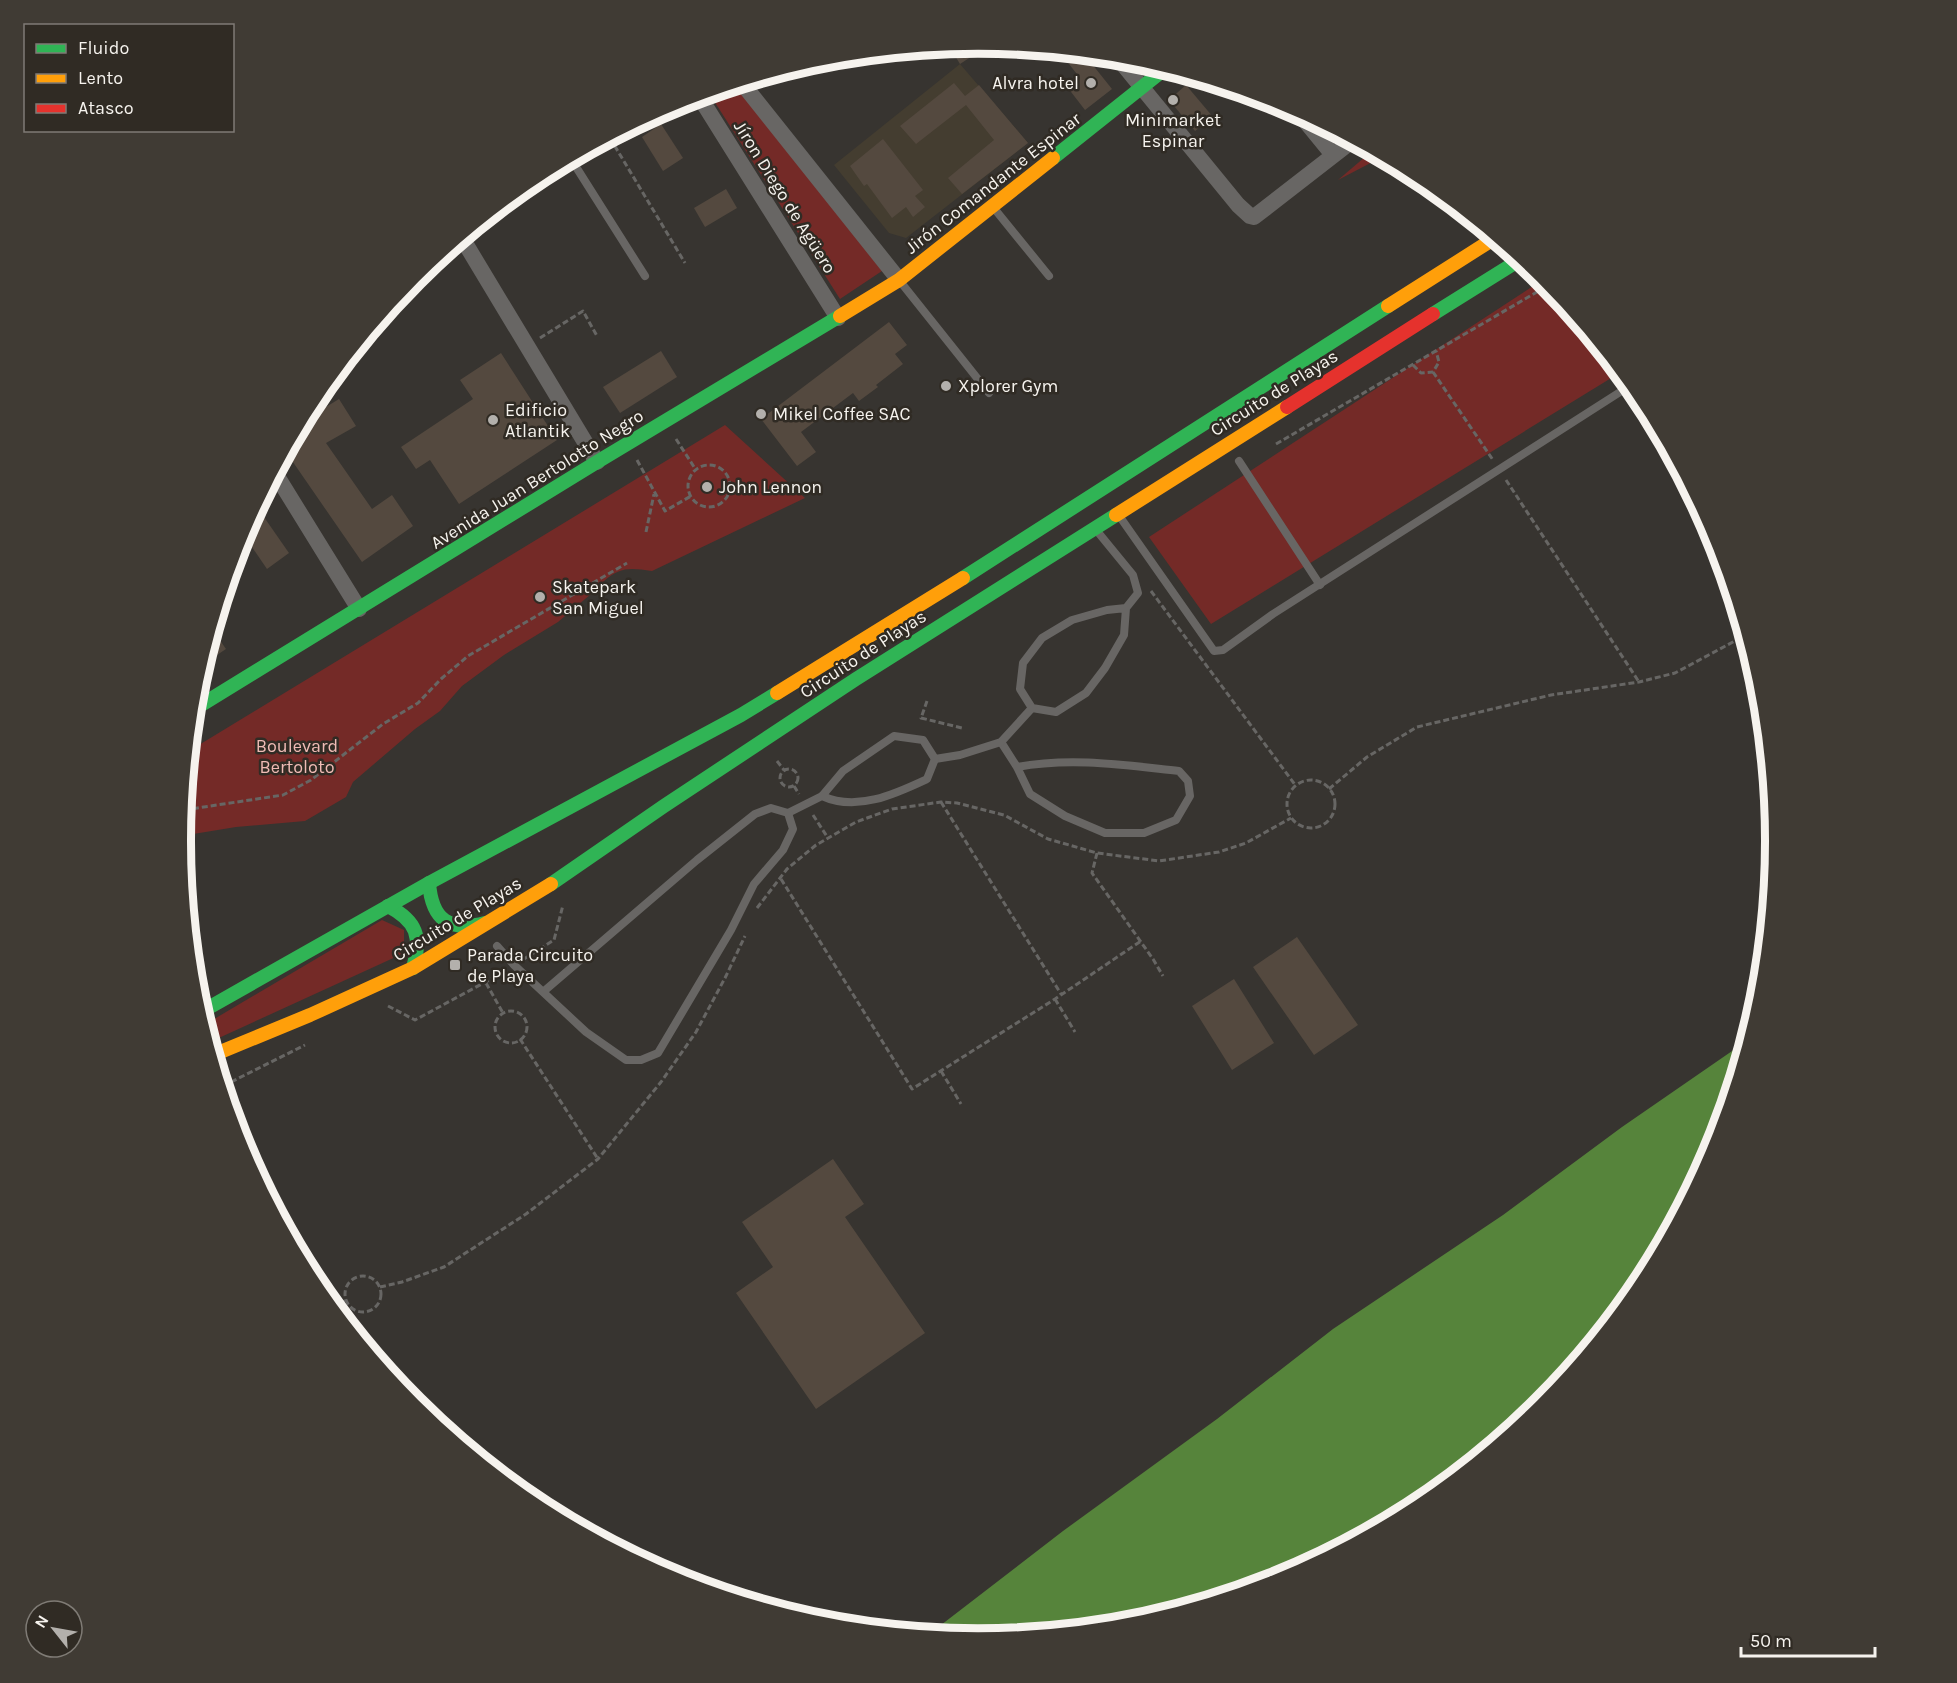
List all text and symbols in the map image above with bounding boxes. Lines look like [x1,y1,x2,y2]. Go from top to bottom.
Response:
legend [24,24,234,132]
text: Fluido [78,37,129,59]
text: Lento [78,67,123,89]
place label: Alvra hotel [992,72,1079,94]
marker: Alvra hotel [1084,76,1098,90]
marker: Minimarket Espinar [1166,93,1180,107]
text: Atasco [78,97,134,119]
street label: Jirón Comandante Espinar [901,107,1086,258]
place label: Minimarket Espinar [1125,109,1221,152]
street label: Jíron Diego de Agüero [729,117,841,277]
street label: Circuito de Playas [1206,345,1342,441]
place label: Xplorer Gym [958,375,1058,397]
marker: Xplorer Gym [939,379,953,393]
place label: Edificio Atlantik [505,399,570,442]
place label: Mikel Coffee SAC [773,403,911,425]
street label: Avenida Juan Bertolotto Negro [427,404,647,554]
marker: Mikel Coffee SAC [754,407,768,421]
marker: Edificio Atlantik [486,413,500,427]
place label: John Lennon [719,476,822,498]
marker: John Lennon [700,480,714,494]
place label: Skatepark San Miguel [552,576,644,619]
marker: Skatepark San Miguel [533,590,547,604]
street label: Circuito de Playas [796,605,930,703]
park label: Boulevard Bertoloto [256,735,338,778]
street label: Circuito de Playas [389,872,525,966]
place label: Parada Circuito de Playa [467,944,593,987]
marker: Parada Circuito de Playa [448,958,462,972]
north arrow [24,1599,84,1659]
text: N [30,1612,53,1631]
scale bar [1741,1620,1874,1658]
text: 50 m [1750,1630,1792,1652]

